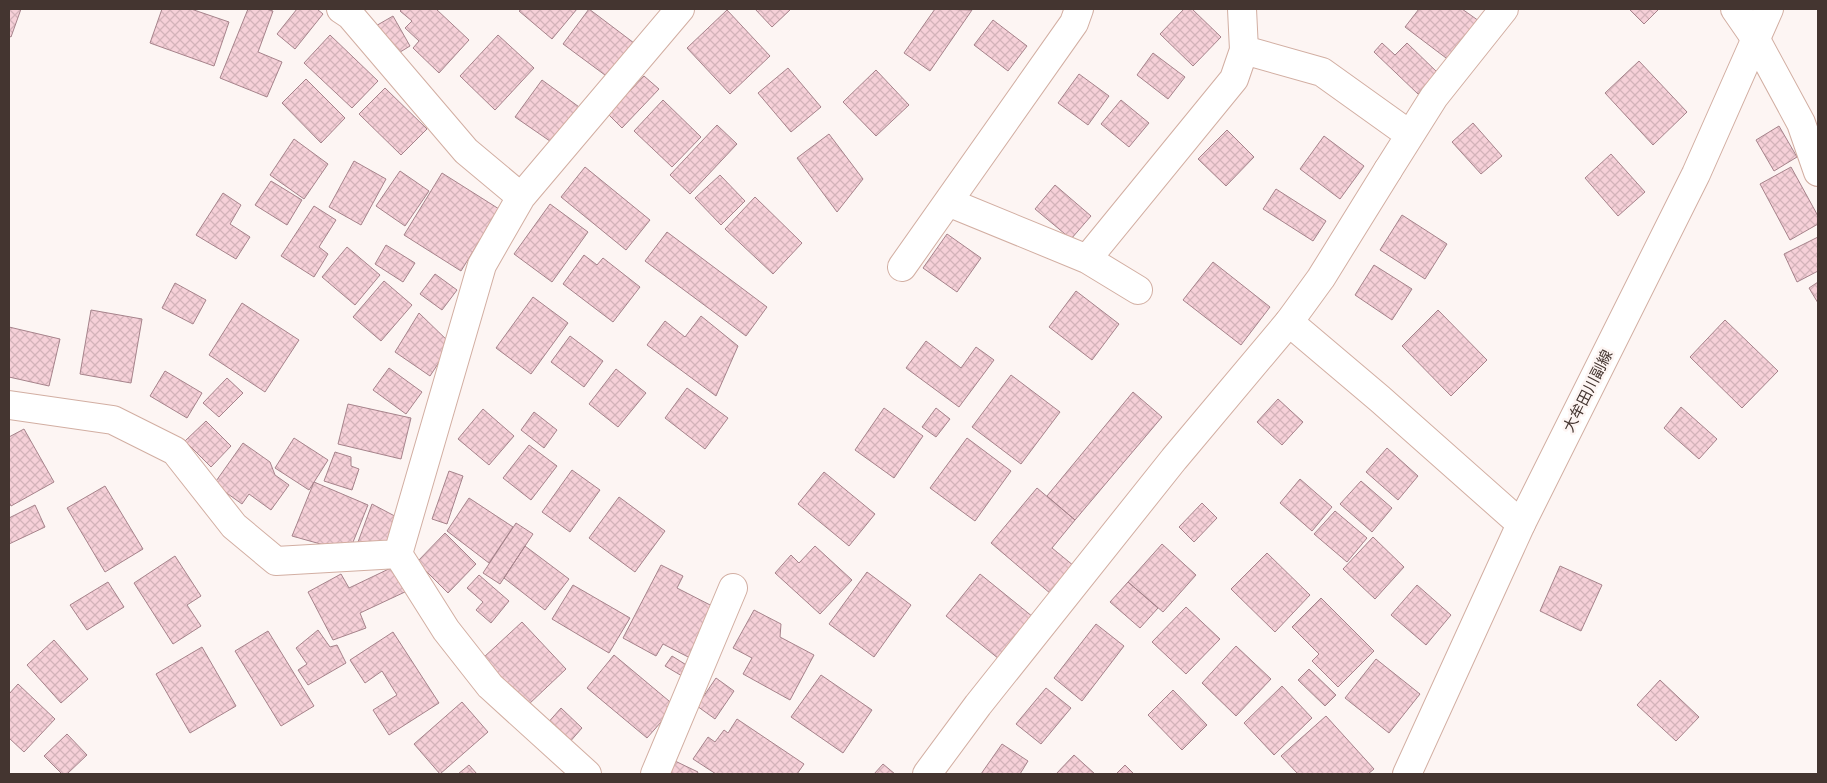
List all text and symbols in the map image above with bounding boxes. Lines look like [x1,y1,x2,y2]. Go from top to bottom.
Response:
street label: 大牟田川副線 [1560,347,1616,435]

